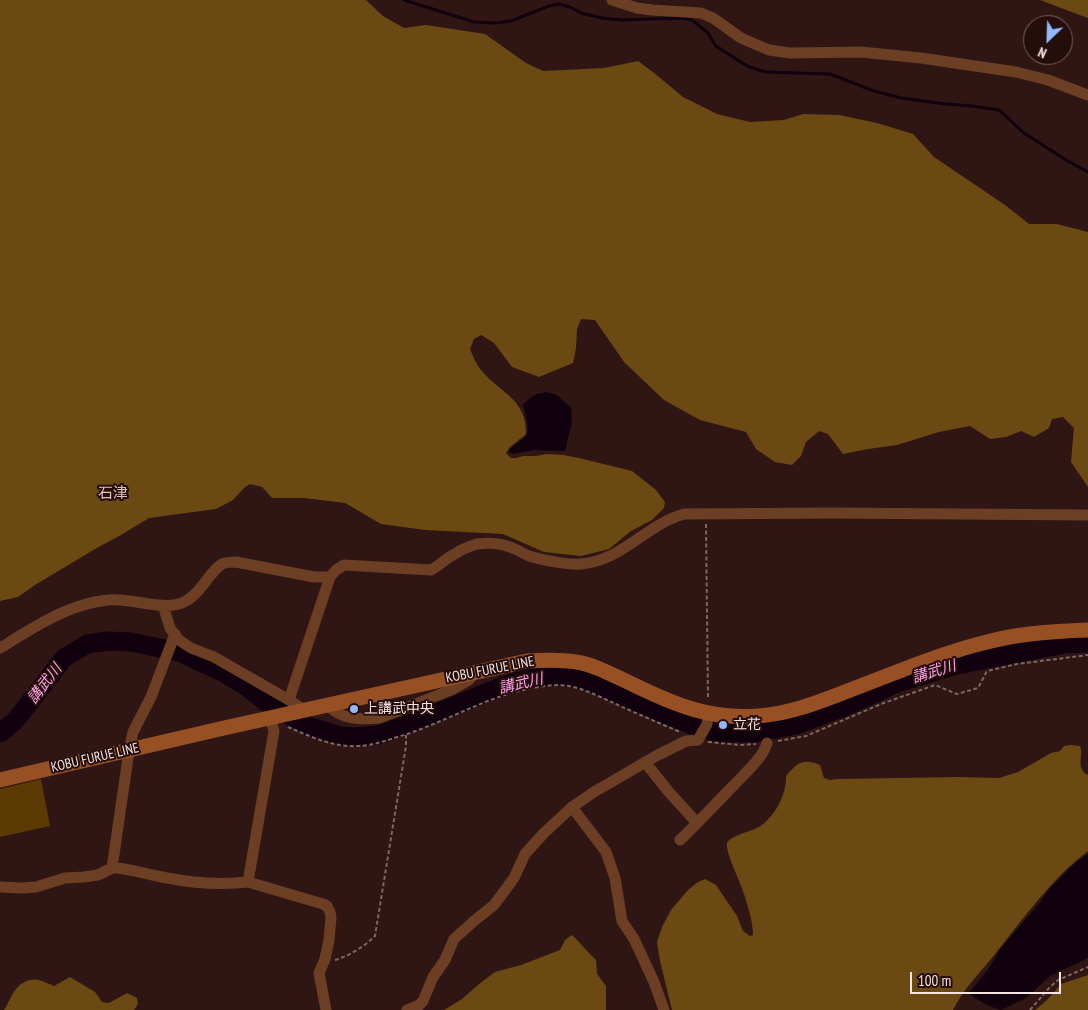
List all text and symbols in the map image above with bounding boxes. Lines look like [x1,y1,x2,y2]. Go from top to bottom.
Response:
north arrow [1023,15,1073,65]
text: N [1035,43,1049,63]
district label: 石津 [98,485,128,503]
street label: KOBU FURUE LINE [444,653,536,687]
water label: 講武川 [910,657,958,687]
water label: 講武川 [24,661,66,707]
water label: 講武川 [497,670,545,698]
place label: 上講武中央 [364,701,434,717]
marker: 上講武中央 [348,703,360,715]
place label: 立花 [733,717,761,733]
marker: 立花 [717,719,729,731]
street label: KOBU FURUE LINE [49,740,141,776]
scale bar [913,962,1064,994]
text: 100 m [918,971,951,990]

